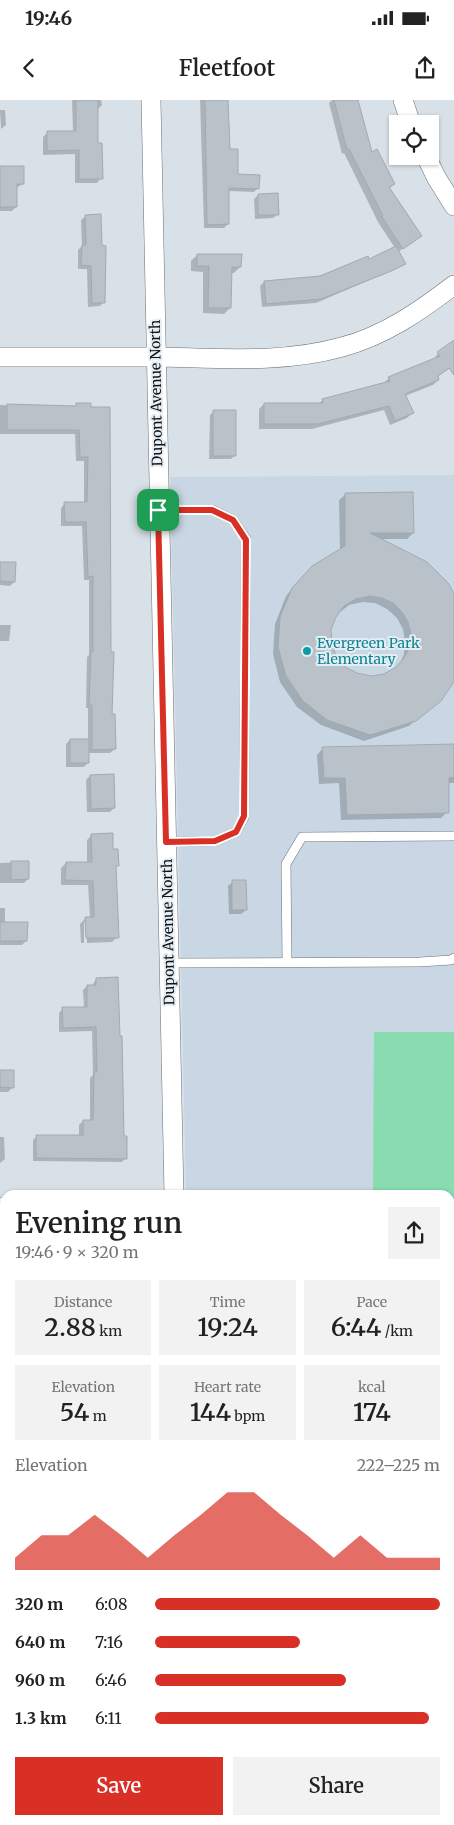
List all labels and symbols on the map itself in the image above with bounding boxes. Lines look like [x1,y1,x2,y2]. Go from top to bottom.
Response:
street label: Dupont Avenue North [146,320,166,466]
pin [137,489,179,531]
place label: Evergreen Park Elementary [317,634,420,668]
marker: Evergreen Park Elementary [301,645,313,657]
street label: Dupont Avenue North [158,859,178,1005]

